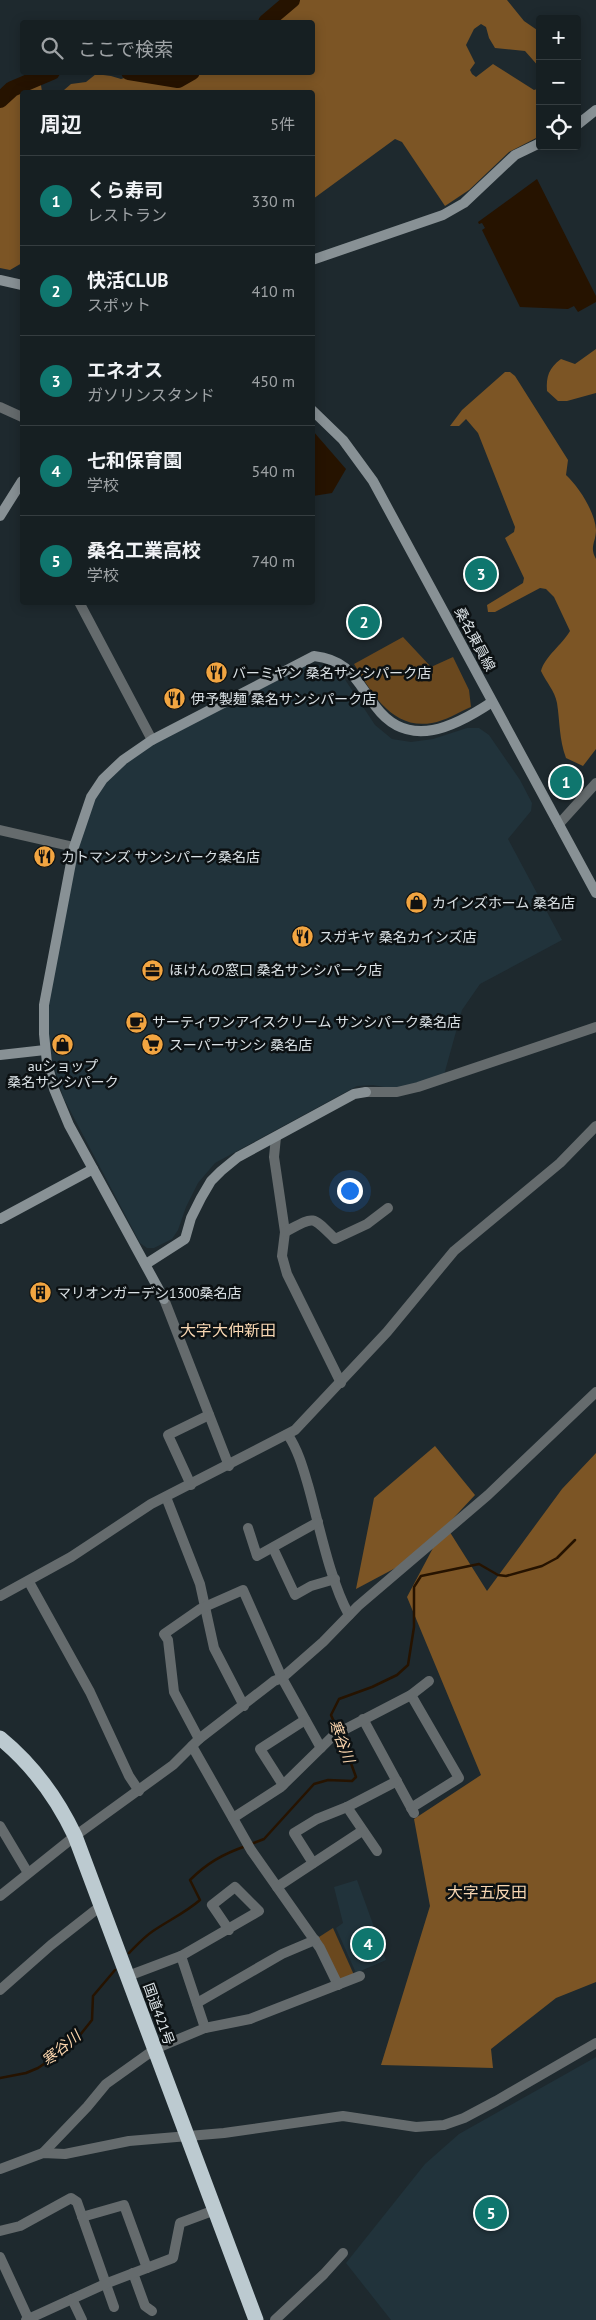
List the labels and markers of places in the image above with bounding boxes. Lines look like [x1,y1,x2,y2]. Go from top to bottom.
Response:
pin: 3 [465,555,497,593]
pin: 2 [348,603,380,641]
restaurant icon: バーミヤン 桑名サンシパーク店 [204,661,228,685]
place label: バーミヤン 桑名サンシパーク店 [232,664,431,682]
restaurant icon: 伊予製麺 桑名サンシパーク店 [163,687,187,711]
place label: 伊予製麺 桑名サンシパーク店 [191,690,376,708]
pin: 1 [550,763,582,801]
restaurant icon: カトマンズ サンシパーク桑名店 [33,845,57,869]
place label: カトマンズ サンシパーク桑名店 [61,848,260,866]
shop icon: カインズホーム 桑名店 [404,891,428,915]
place label: カインズホーム 桑名店 [432,894,575,912]
restaurant icon: スガキヤ 桑名カインズ店 [291,925,315,949]
place label: スガキヤ 桑名カインズ店 [319,928,476,946]
office icon: ほけんの窓口 桑名サンシパーク店 [141,958,165,982]
place label: ほけんの窓口 桑名サンシパーク店 [169,961,382,979]
cafe icon: サーティワンアイスクリーム サンシパーク桑名店 [124,1010,148,1034]
place label: サーティワンアイスクリーム サンシパーク桑名店 [152,1013,461,1031]
shop icon: auショップ 桑名サンシパーク [51,1032,75,1056]
supermarket icon: スーパーサンシ 桑名店 [141,1033,165,1057]
place label: スーパーサンシ 桑名店 [169,1036,312,1054]
place label: auショップ 桑名サンシパーク [7,1057,119,1091]
building icon: マリオンガーデン1300桑名店 [29,1281,53,1305]
place label: マリオンガーデン1300桑名店 [57,1284,242,1302]
pin: 4 [352,1925,384,1963]
pin: 5 [475,2194,507,2232]

